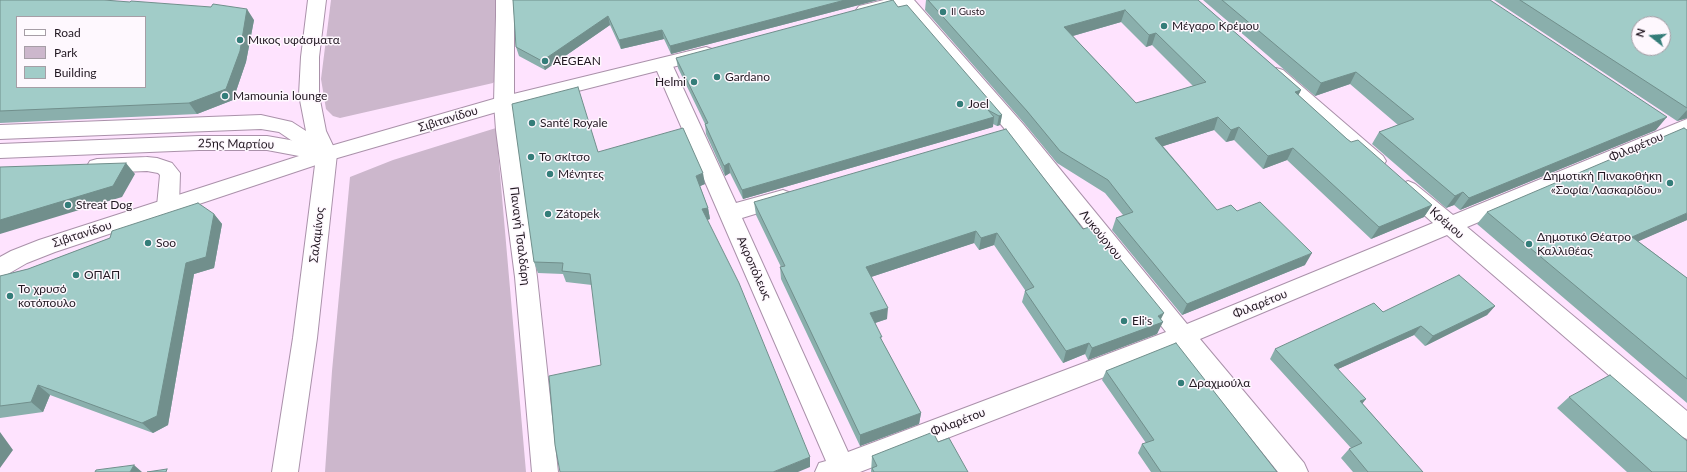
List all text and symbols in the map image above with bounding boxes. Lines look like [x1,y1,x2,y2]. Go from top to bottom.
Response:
place label: Il Gusto [951,6,985,18]
marker: Il Gusto [938,7,948,17]
legend [16,16,146,88]
north arrow [1631,16,1671,56]
place label: Μέγαρο Κρέμου [1172,19,1259,33]
marker: Μέγαρο Κρέμου [1159,21,1169,31]
text: Road [54,25,81,40]
text: N [1633,27,1647,39]
place label: Μικος υφάσματα [248,33,340,47]
marker: Μικος υφάσματα [235,35,245,45]
text: Park [54,45,77,60]
place label: AEGEAN [553,54,601,68]
marker: AEGEAN [540,56,550,66]
text: Building [54,65,97,80]
place label: Gardano [725,70,770,84]
marker: Gardano [712,72,722,82]
place label: Helmi [655,75,686,89]
marker: Helmi [689,77,699,87]
place label: Mamounia lounge [233,89,327,103]
marker: Mamounia lounge [220,91,230,101]
place label: Joel [968,97,989,111]
marker: Joel [955,99,965,109]
street label: Σιβιτανίδου [416,103,480,135]
place label: Santé Royale [540,116,608,130]
marker: Santé Royale [527,118,537,128]
street label: Φιλαρέτου [1607,129,1665,165]
street label: 25ης Μαρτίου [198,136,274,152]
place label: Το σκίτσο [539,150,590,164]
marker: Το σκίτσο [526,152,536,162]
place label: Μένητες [558,167,604,181]
marker: Μένητες [545,169,555,179]
place label: Δημοτική Πινακοθήκη «Σοφία Λασκαρίδου» [1543,169,1662,197]
marker: Δημοτική Πινακοθήκη «Σοφία Λασκαρίδου» [1665,178,1675,188]
street label: Παναγή Τσαλδάρη [507,186,533,286]
place label: Streat Dog [76,198,132,212]
marker: Streat Dog [63,200,73,210]
street label: Κρέμου [1427,204,1467,242]
street label: Σαλαμίνος [306,206,328,264]
place label: Zátopek [556,207,599,221]
street label: Λυκούργου [1077,207,1125,263]
marker: Zátopek [543,209,553,219]
street label: Σιβιτανίδου [50,218,114,250]
place label: Δημοτικό Θέατρο Καλλιθέας [1537,230,1631,258]
street label: Ακροπόλεως [734,234,774,302]
place label: Soo [156,236,176,250]
marker: Soo [143,238,153,248]
marker: Δημοτικό Θέατρο Καλλιθέας [1524,239,1534,249]
place label: ΟΠΑΠ [84,268,120,282]
marker: ΟΠΑΠ [71,270,81,280]
place label: Το χρυσό κοτόπουλο [18,282,76,310]
street label: Φιλαρέτου [1231,287,1289,321]
marker: Το χρυσό κοτόπουλο [5,291,15,301]
place label: Eli's [1132,314,1152,328]
marker: Eli's [1119,316,1129,326]
place label: Δραχμούλα [1189,376,1250,390]
marker: Δραχμούλα [1176,378,1186,388]
street label: Φιλαρέτου [929,405,987,439]

